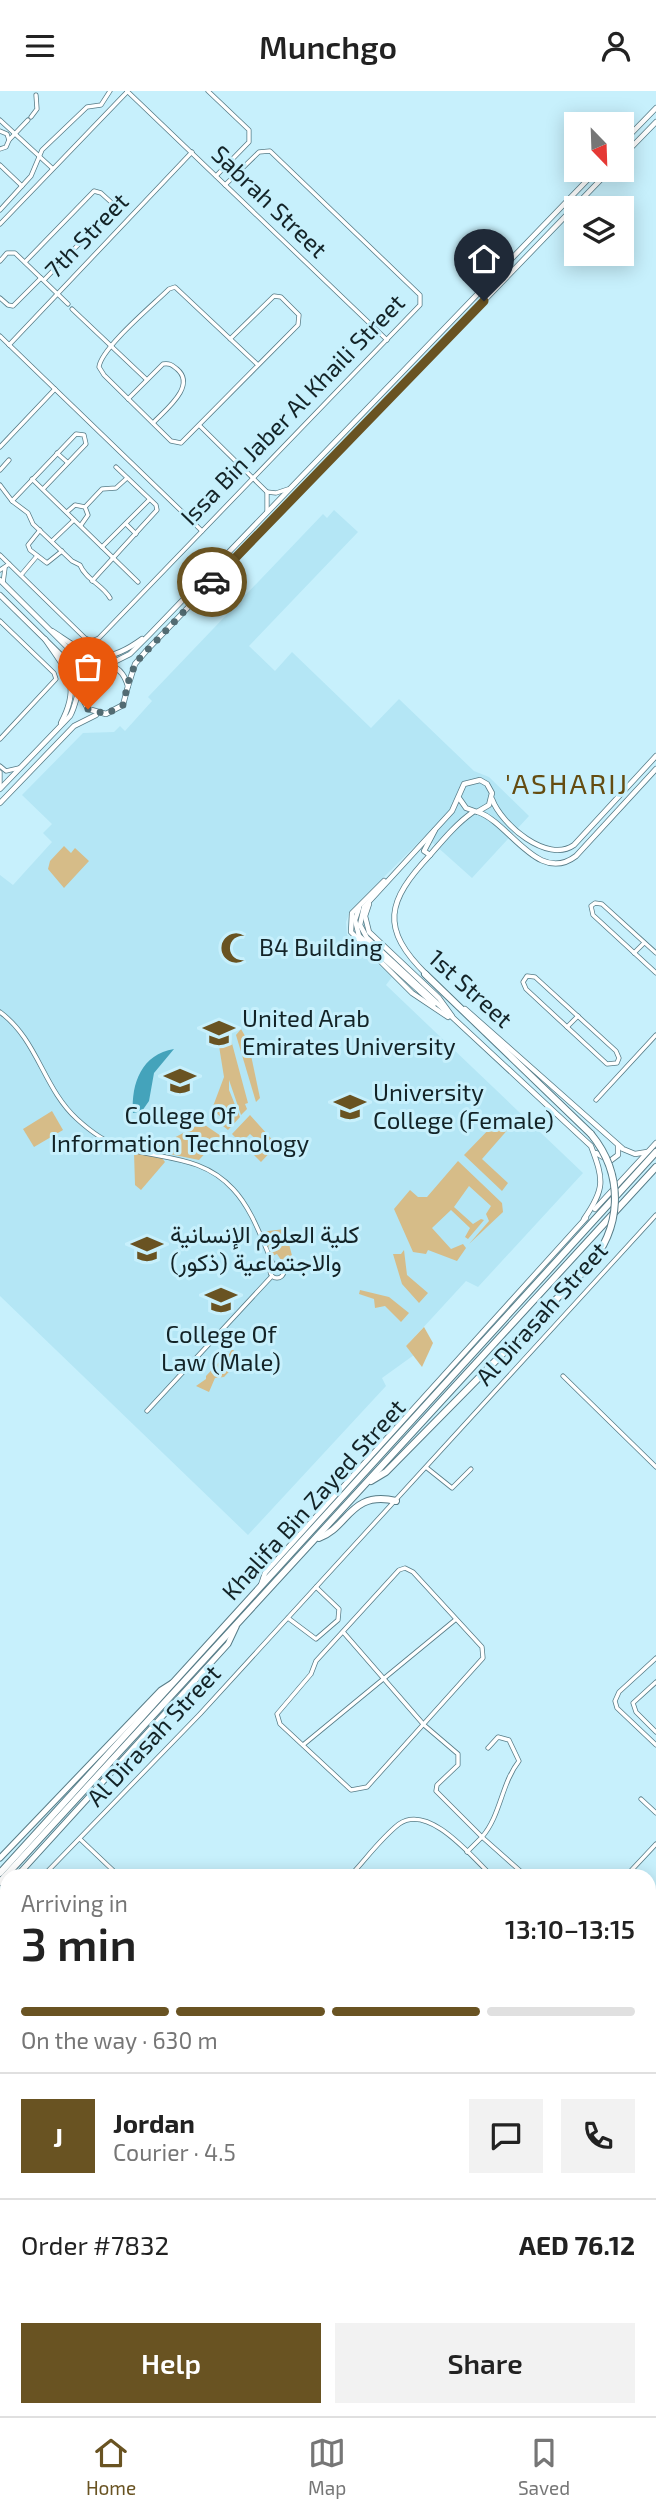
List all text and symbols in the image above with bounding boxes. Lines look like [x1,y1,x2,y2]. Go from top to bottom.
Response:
icon: menu [21,27,59,65]
text: Munchgo [259,27,397,65]
icon: person [597,27,635,65]
north arrow [564,112,634,182]
map controls [564,112,634,266]
street label: Sabrah Street [206,139,334,263]
street label: 7th Street [38,186,134,284]
button: layers [564,196,634,266]
pin [454,229,514,301]
icon: home [465,240,503,278]
street label: Issa Bin Jaber Al Khaili Street [174,287,410,530]
courier [177,547,247,617]
icon: car [193,563,231,601]
pin [58,637,118,709]
icon: bag [69,648,107,686]
district label: 'ASHARIJ [505,766,629,800]
mosque icon: B4 Building [219,931,253,965]
place label: B4 Building [259,932,383,961]
street label: 1st Street [423,943,519,1033]
place label: United Arab Emirates University [242,1003,456,1060]
school or university icon: United Arab Emirates University [202,1016,236,1050]
school or university icon: College Of Information Technology [163,1064,197,1098]
place label: University College (Female) [373,1077,554,1134]
school or university icon: University College (Female) [333,1090,367,1124]
place label: College Of Information Technology [51,1100,309,1157]
place label: كلية العلوم الإنسانية والاجتماعية (ذكور) [170,1219,360,1278]
school or university icon: كلية العلوم الإنسانية والاجتماعية (ذكور) [130,1232,164,1266]
street label: Al Dirasah Street [469,1235,613,1391]
school or university icon: College Of Law (Male) [204,1283,238,1317]
place label: College Of Law (Male) [161,1319,281,1376]
street label: Khalifa Bin Zayed Street [215,1393,411,1605]
street label: Al Dirasah Street [80,1658,226,1812]
text: Arriving in [21,1889,128,1917]
text: 13:10–13:15 [505,1913,635,1944]
text: 3 min [21,1915,137,1970]
text: On the way · 630 m [21,2026,218,2054]
button: chat [469,2099,543,2173]
button: phone [561,2099,635,2173]
text: Jordan [113,2107,195,2138]
text: J [53,2121,63,2152]
text: Courier · 4.5 [113,2138,236,2166]
text: Order #7832 [21,2229,169,2260]
text: AED 76.12 [519,2229,635,2260]
button: Help [21,2323,321,2403]
button: Share [335,2323,635,2403]
tab: Home [86,2434,136,2499]
tab: Map [308,2434,346,2499]
tab: Saved [518,2434,570,2499]

